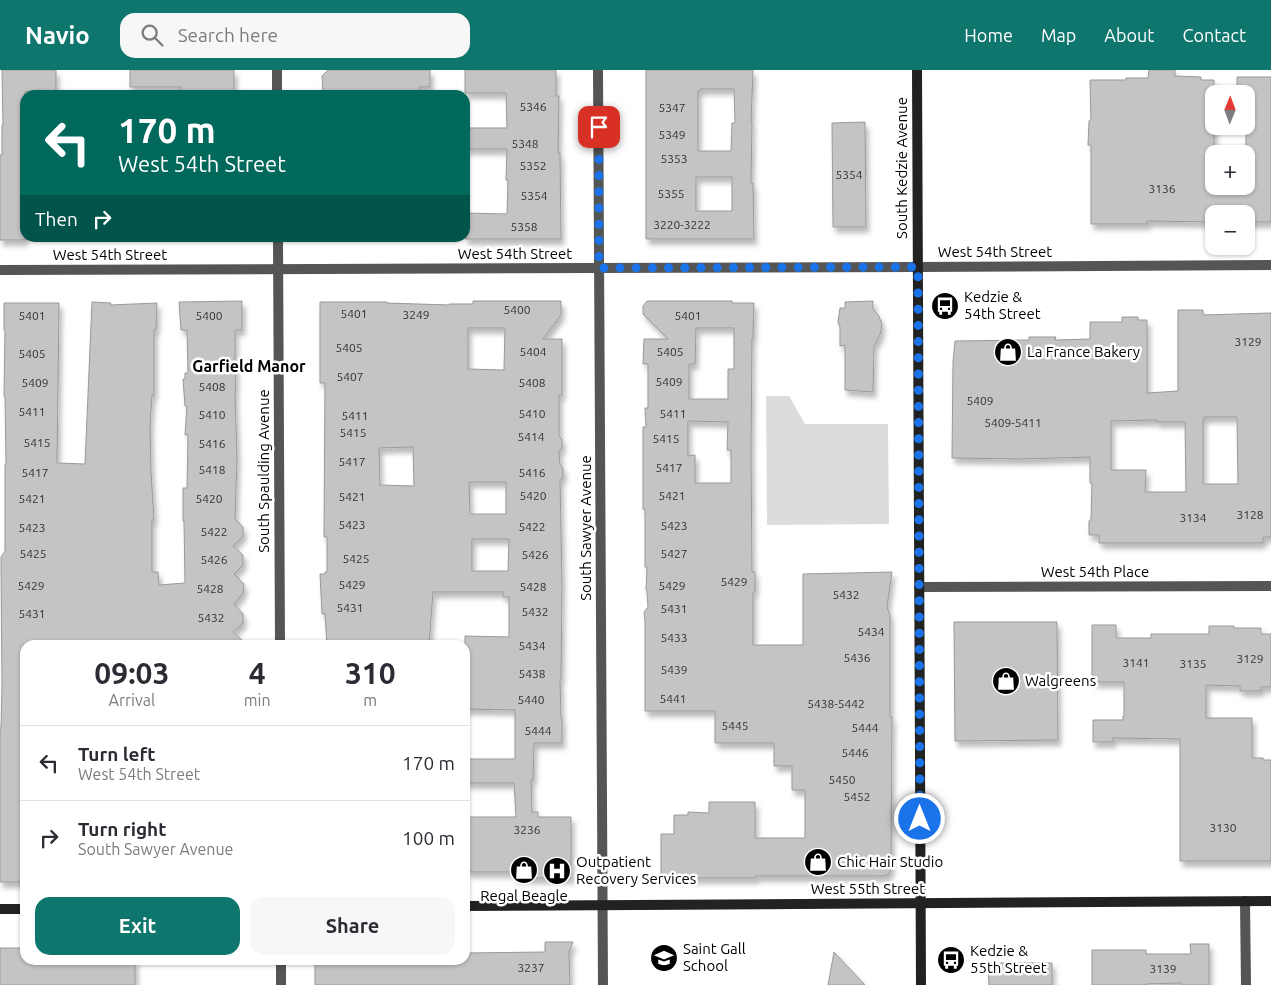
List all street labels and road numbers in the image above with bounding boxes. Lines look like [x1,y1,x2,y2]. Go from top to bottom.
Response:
street label: South Kedzie Avenue [893,97,910,239]
street label: West 54th Street [938,243,1052,260]
street label: West 54th Street [458,245,572,262]
street label: West 54th Street [53,246,167,263]
street label: South Spaulding Avenue [255,389,272,553]
street label: South Sawyer Avenue [577,455,594,601]
street label: West 54th Place [1041,563,1149,580]
street label: West 55th Street [811,880,925,897]

